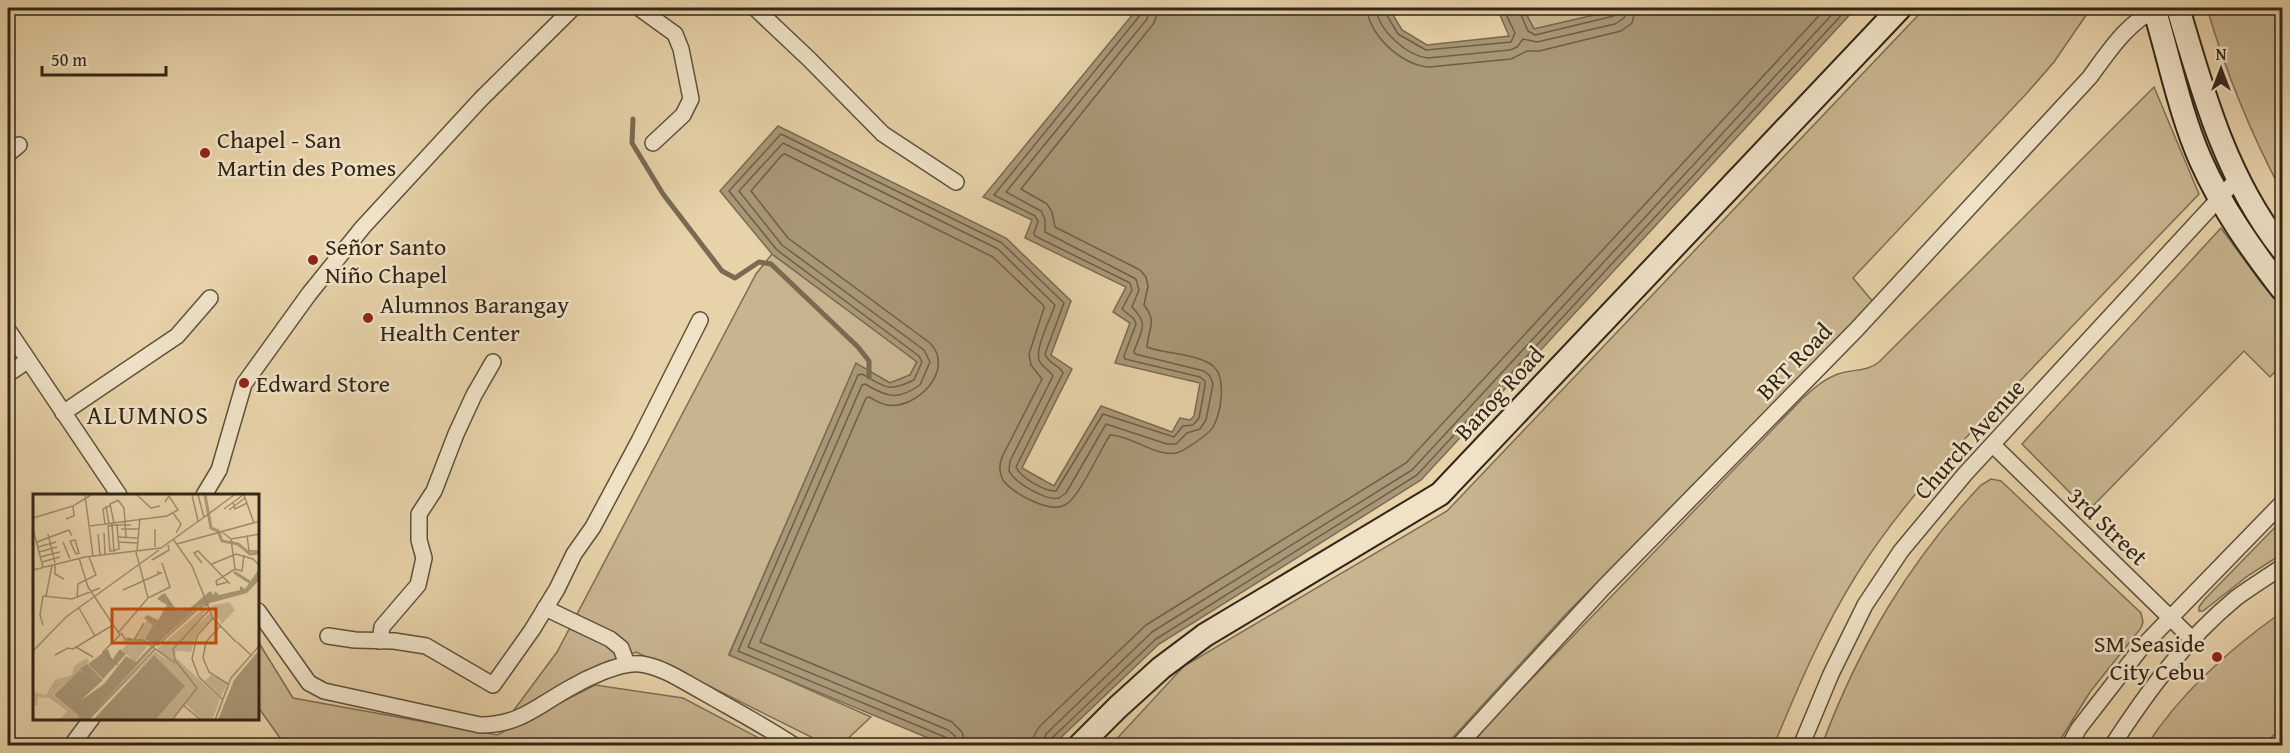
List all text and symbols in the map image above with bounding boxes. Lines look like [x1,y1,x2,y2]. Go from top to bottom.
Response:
scale bar [42,39,166,77]
north arrow [2191,39,2251,99]
text: N [2216,42,2227,66]
text: 50 m [51,46,87,73]
place label: Chapel - San Martin des Pomes [217,122,396,185]
marker: Chapel - San Martin des Pomes [198,146,212,160]
place label: Señor Santo Niño Chapel [325,229,448,292]
marker: Señor Santo Niño Chapel [306,253,320,267]
place label: Alumnos Barangay Health Center [380,287,569,350]
marker: Alumnos Barangay Health Center [361,311,375,325]
street label: BRT Road [1748,314,1840,408]
street label: Banog Road [1446,338,1552,448]
place label: Edward Store [256,366,390,401]
street label: Church Avenue [1905,371,2033,507]
marker: Edward Store [237,376,251,390]
district label: ALUMNOS [87,395,209,434]
street label: 3rd Street [2060,479,2157,574]
inset map [33,494,260,720]
place label: SM Seaside City Cebu [2094,626,2205,689]
marker: SM Seaside City Cebu [2210,650,2224,664]

